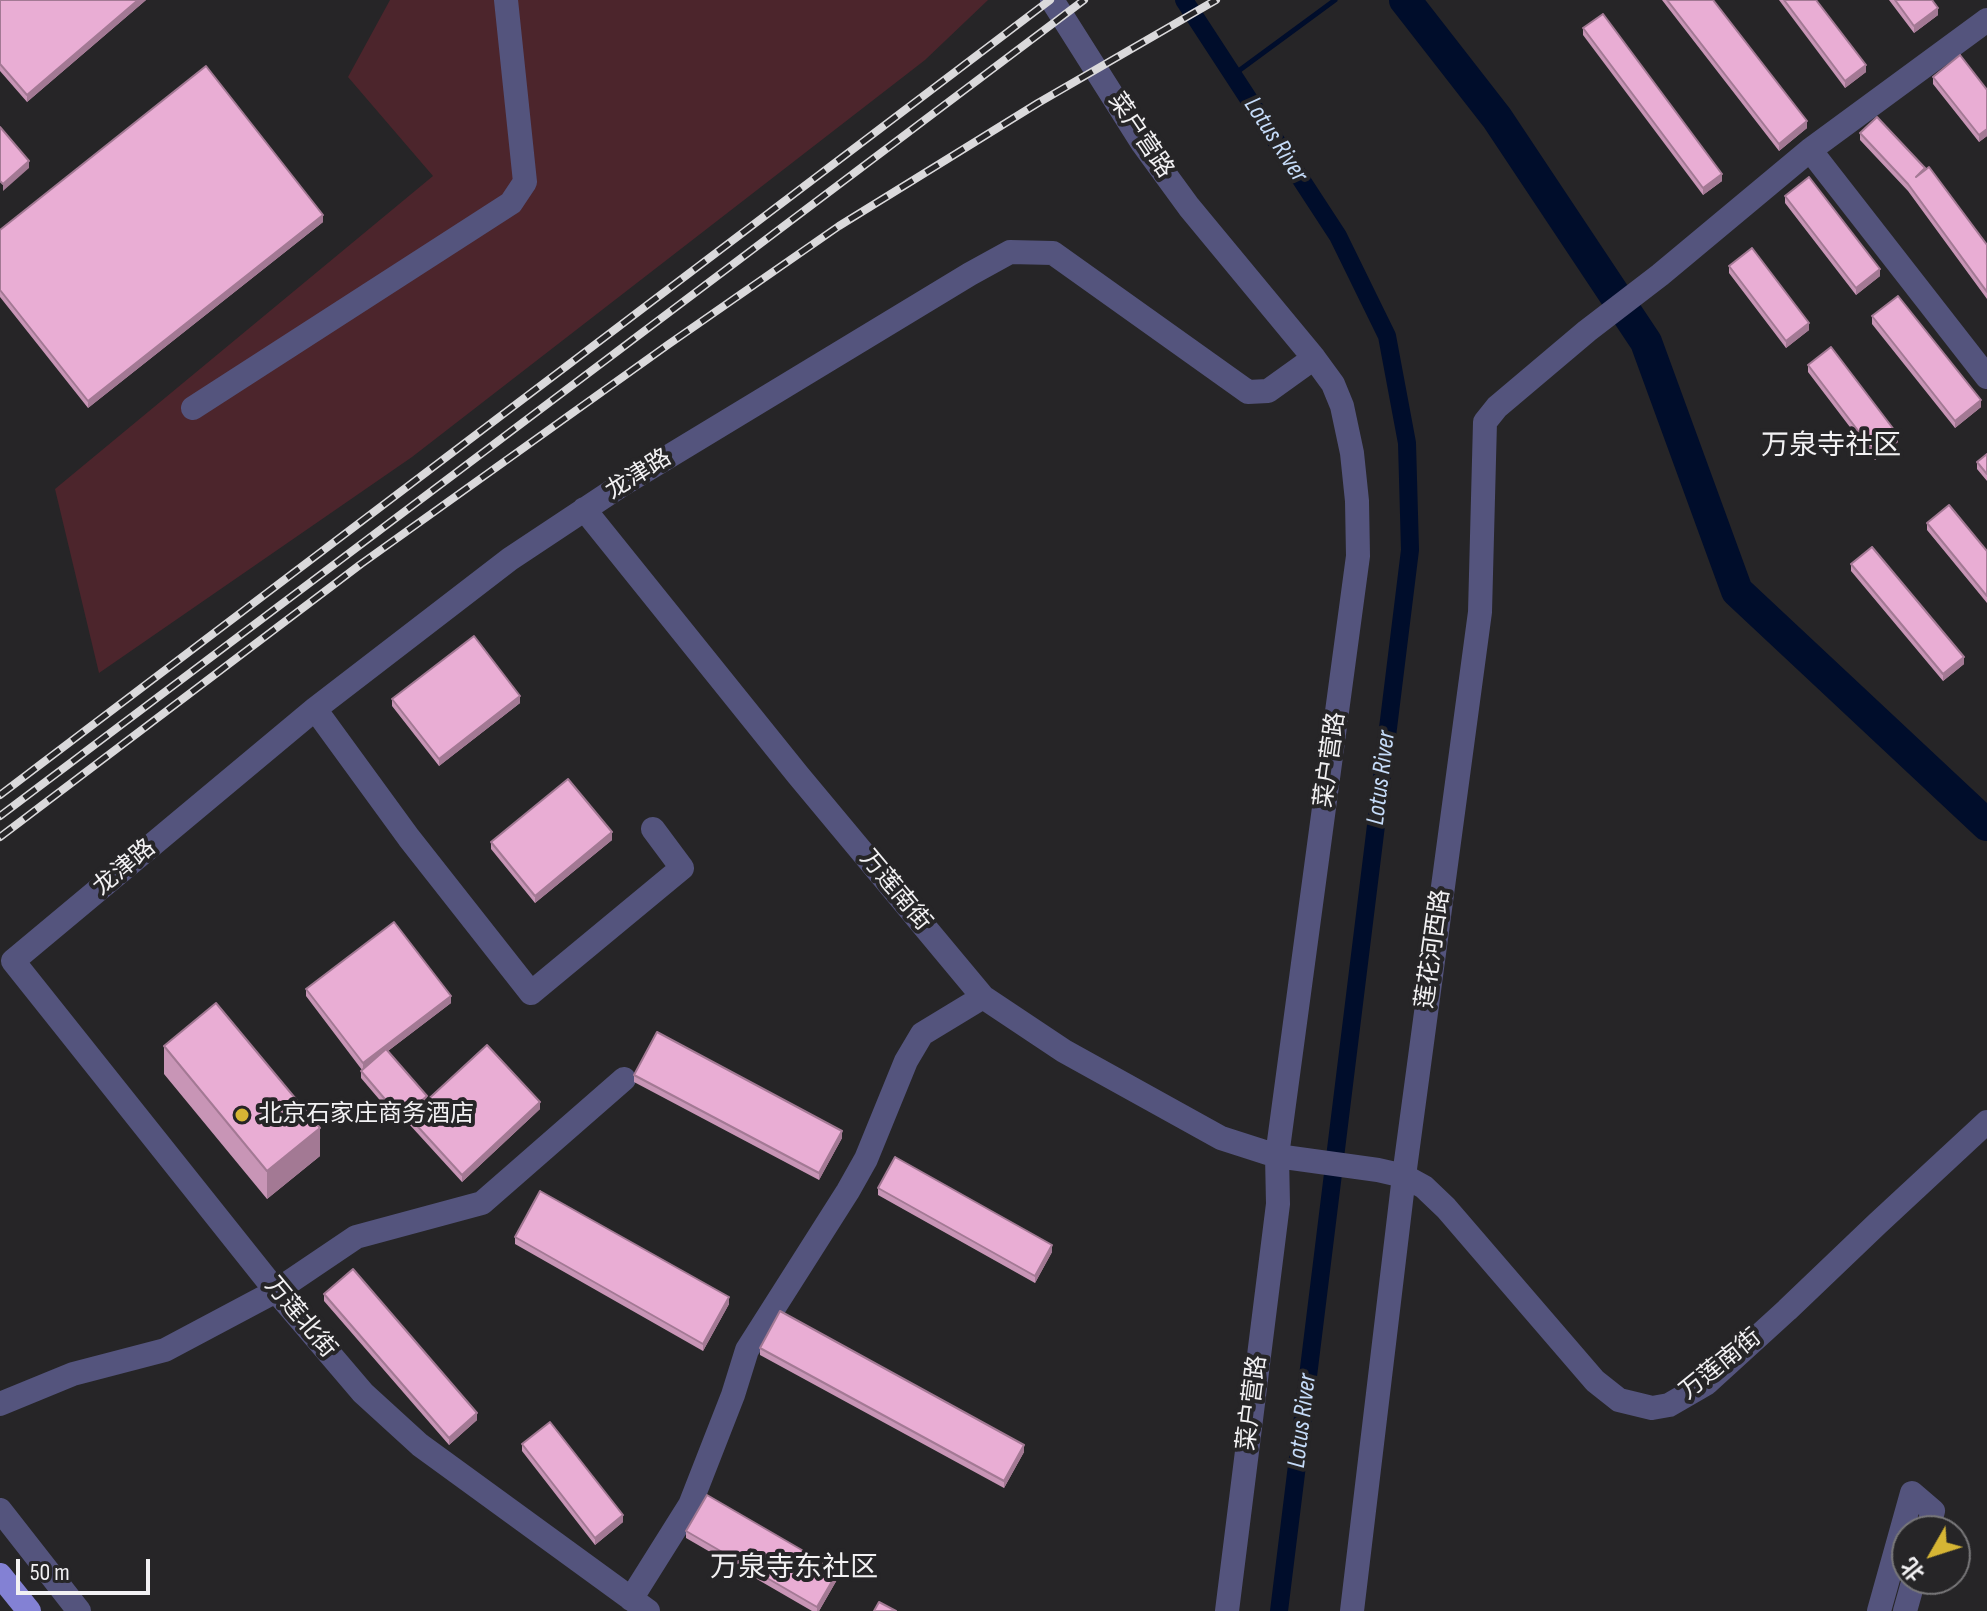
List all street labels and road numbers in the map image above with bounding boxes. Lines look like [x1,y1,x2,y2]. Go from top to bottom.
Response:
street label: 菜户营路 [1101,88,1179,184]
street label: 龙津路 [601,444,677,506]
street label: 菜户营路 [1310,710,1352,810]
street label: 龙津路 [88,834,162,902]
street label: 万莲南街 [853,845,937,937]
street label: 莲花河西路 [1411,888,1457,1010]
street label: 万莲北街 [258,1272,342,1364]
street label: 万莲南街 [1675,1324,1767,1406]
street label: 菜户营路 [1233,1354,1273,1452]

